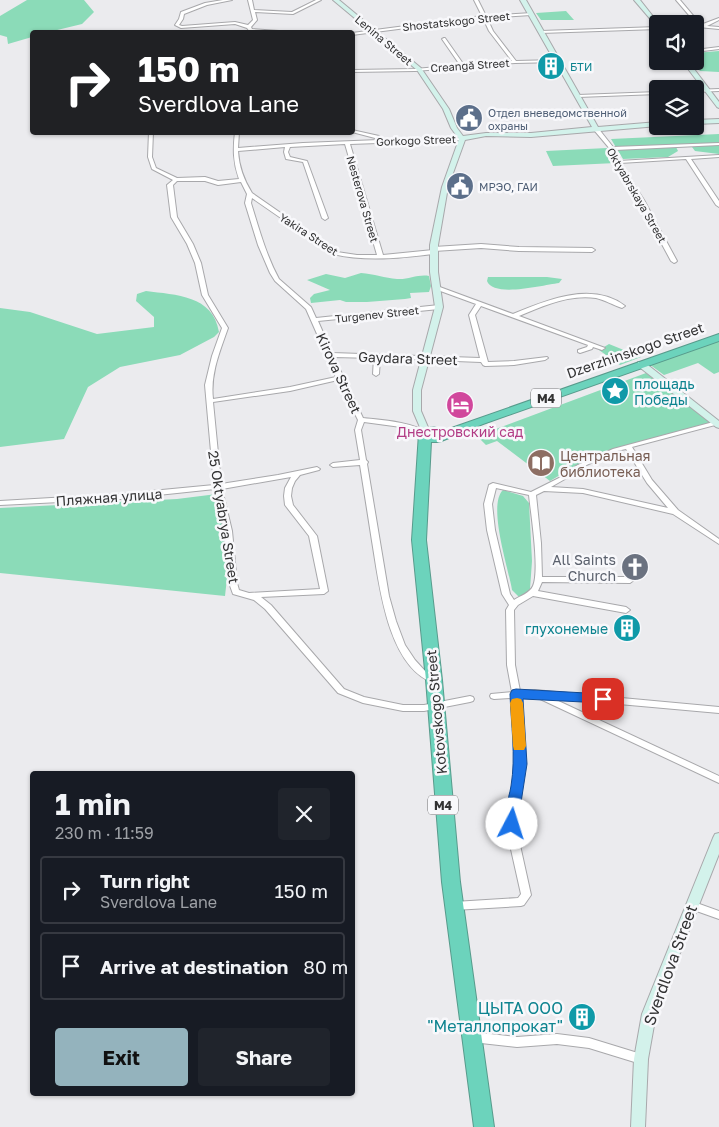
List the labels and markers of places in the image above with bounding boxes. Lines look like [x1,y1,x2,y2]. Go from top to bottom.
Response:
building icon: БТИ [536,51,566,81]
place label: БТИ [570,60,592,73]
public building icon: Отдел вневедомственной охраны [454,103,484,133]
place label: Отдел вневедомственной охраны [488,106,627,132]
public building icon: МРЭО, ГАИ [445,171,475,201]
place label: МРЭО, ГАИ [479,180,538,193]
place label: площадь Победы [634,375,695,408]
place icon: площадь Победы [600,376,630,406]
hotel icon: Днестровский сад [445,390,475,420]
place label: Днестровский сад [397,423,524,440]
place label: Центральная библиотека [560,447,651,480]
library icon: Центральная библиотека [526,448,556,478]
place label: All Saints Church [552,551,616,584]
church icon: All Saints Church [620,552,650,582]
building icon: глухонемые [612,613,642,643]
place label: глухонемые [525,620,608,637]
pin [582,678,624,720]
place label: ЦЫТА ООО "Металлопрокат" [427,998,563,1036]
building icon: ЦЫТА ООО "Металлопрокат" [567,1002,597,1032]

